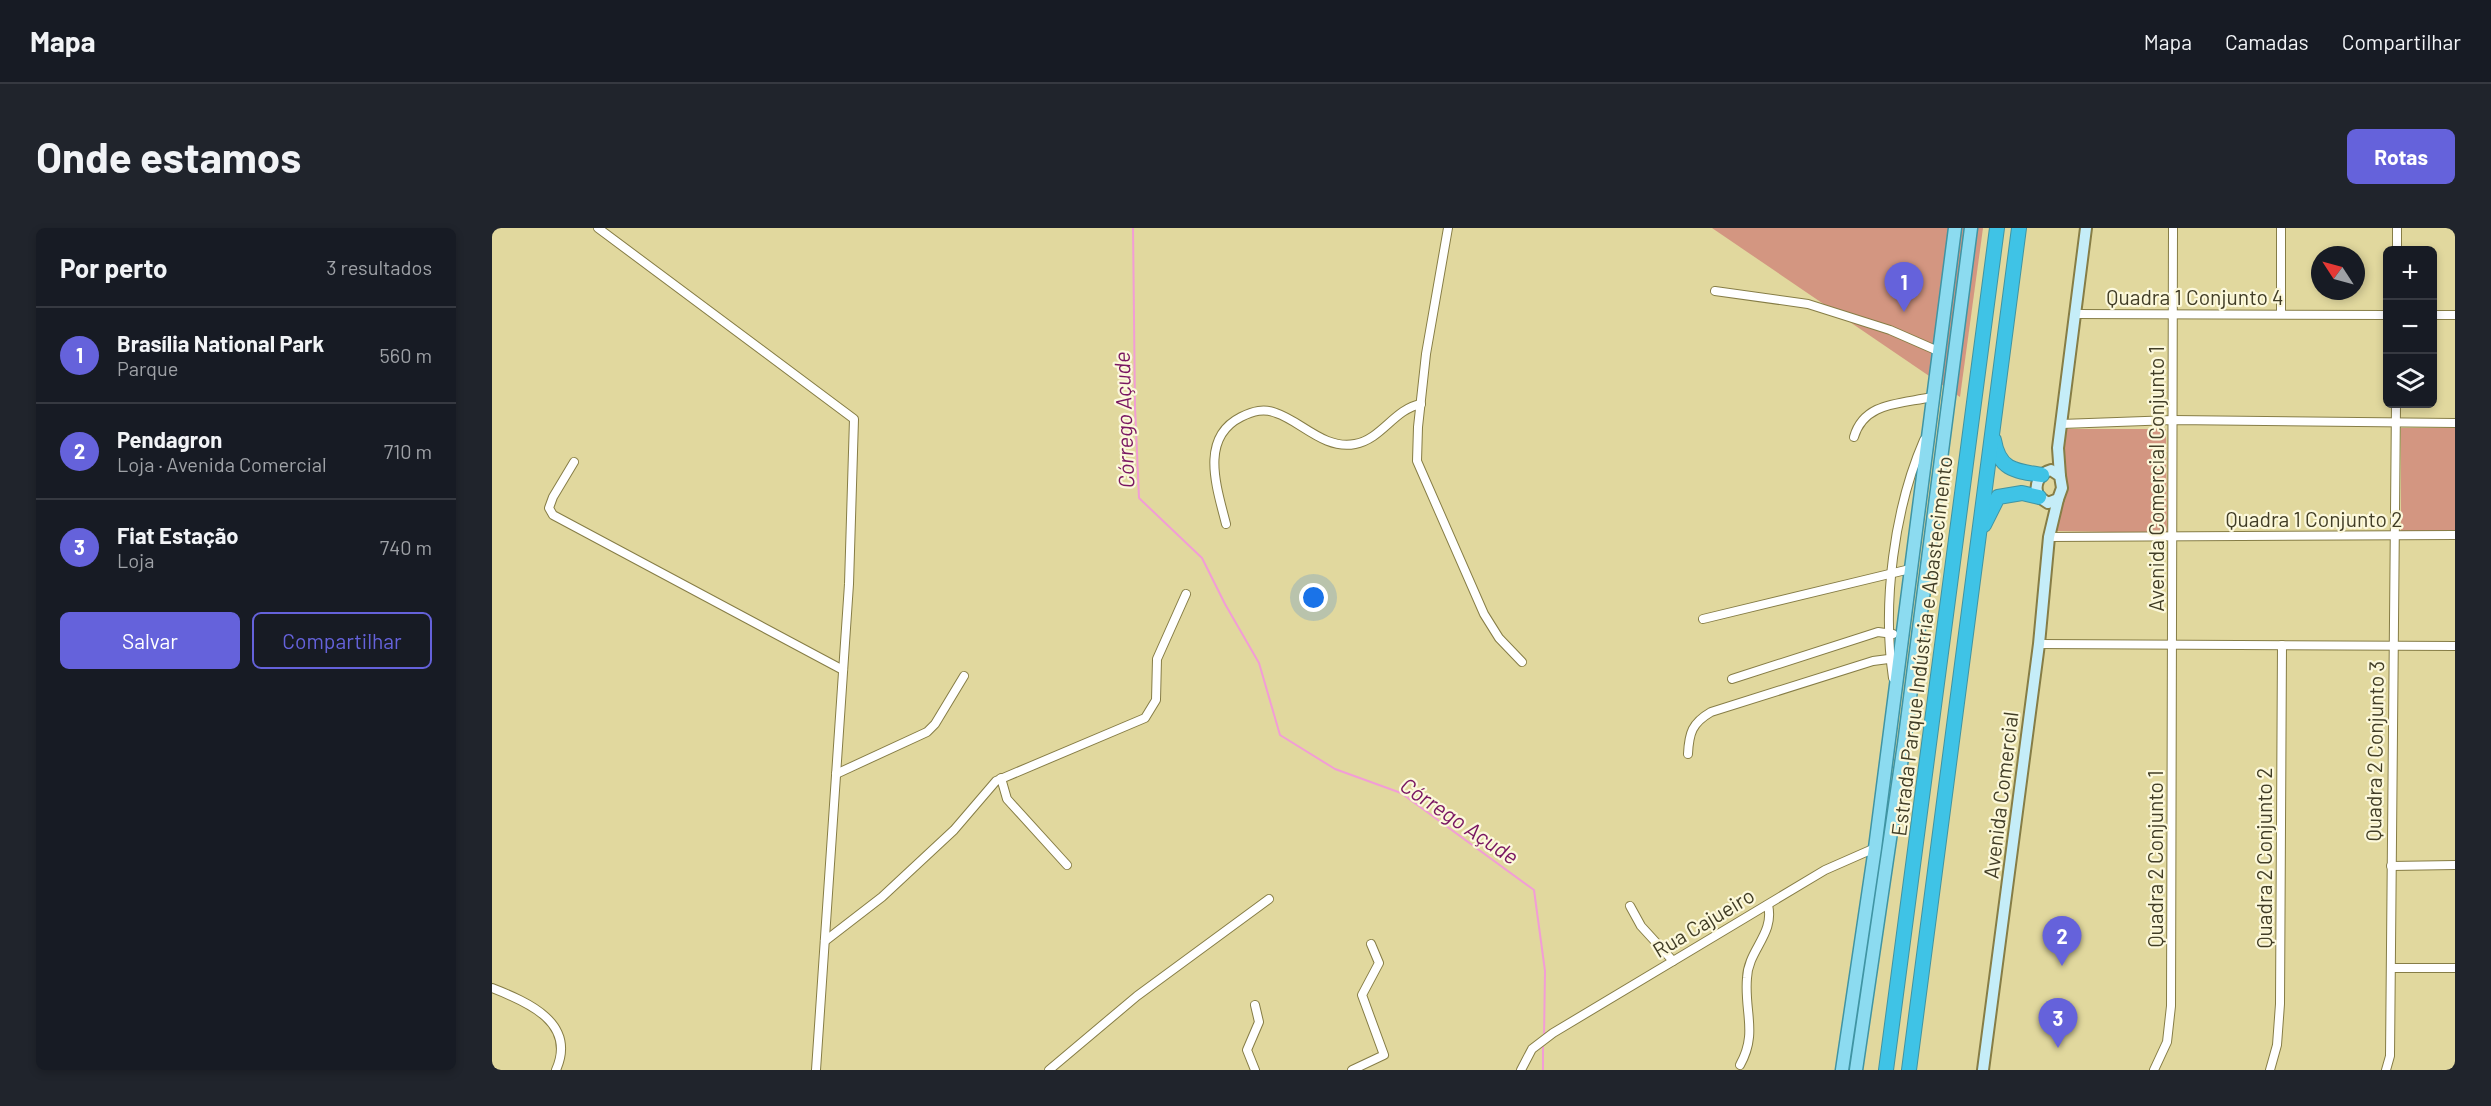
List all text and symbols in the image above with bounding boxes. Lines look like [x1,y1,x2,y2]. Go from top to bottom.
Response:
text: Mapa [30,24,96,58]
text: Mapa [2144,29,2192,54]
text: Camadas [2225,29,2309,54]
text: Compartilhar [2342,29,2461,54]
button: Rotas [2347,129,2455,184]
text: Onde estamos [36,131,301,181]
north arrow [2311,246,2365,300]
map controls [2383,246,2437,408]
button: + [2383,246,2437,300]
text: Por perto [60,252,168,283]
text: 3 resultados [326,255,432,279]
pin: 1 [1884,262,1924,312]
street label: Quadra 1 Conjunto 4 [2106,284,2284,309]
button: − [2383,300,2437,354]
text: Brasília National Park [117,330,324,356]
text: 1 [76,343,83,367]
text: 560 m [380,343,432,367]
street label: Avenida Comercial Conjunto 1 [2143,346,2168,612]
water label: Córrego Açude [1108,351,1138,489]
button: layers [2383,354,2437,408]
text: Parque [117,356,178,380]
text: Pendagron [117,426,222,452]
text: 2 [74,439,85,463]
text: 710 m [384,439,432,463]
text: Loja · Avenida Comercial [117,452,327,476]
street label: Estrada Parque Indústria e Abastecimento [1885,455,1957,837]
street label: Quadra 1 Conjunto 2 [2225,506,2403,531]
text: Fiat Estação [117,522,239,548]
text: 3 [74,535,85,559]
text: 740 m [380,535,432,559]
text: Loja [117,548,154,572]
your location [1299,583,1328,612]
button: Salvar [60,612,240,669]
button: Compartilhar [252,612,432,669]
street label: Quadra 2 Conjunto 3 [2360,661,2388,841]
street label: Avenida Comercial [1977,710,2023,880]
street label: Quadra 2 Conjunto 2 [2251,768,2276,948]
street label: Quadra 2 Conjunto 1 [2142,770,2167,948]
water label: Córrego Açude [1396,771,1524,869]
street label: Rua Cajueiro [1648,882,1758,962]
pin: 2 [2042,916,2082,966]
pin: 3 [2038,998,2078,1048]

